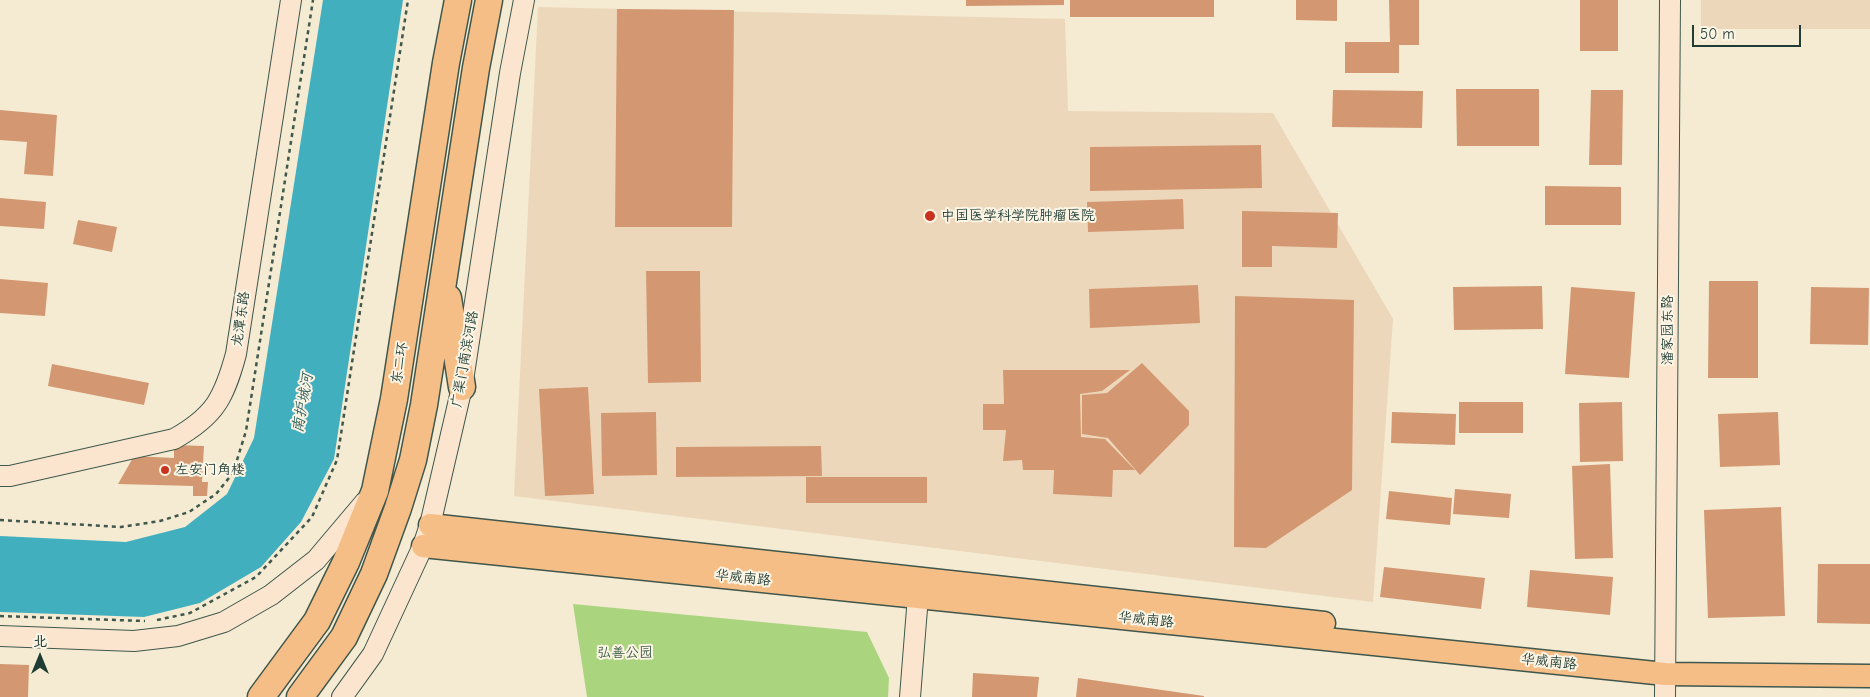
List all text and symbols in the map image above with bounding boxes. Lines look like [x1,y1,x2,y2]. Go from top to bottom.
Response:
scale bar [1695,15,1804,47]
text: 50 m [1700,25,1735,43]
place label: 中国医学科学院肿瘤医院 [941,208,1095,224]
marker: 中国医学科学院肿瘤医院 [923,209,937,223]
street label: 龙潭东路 [229,290,253,348]
street label: 潘家园东路 [1660,295,1676,365]
street label: 广渠门南滨河路 [448,309,482,409]
street label: 东二环 [388,341,412,385]
water label: 南护城河 [289,372,317,434]
place label: 左安门角楼 [175,462,245,478]
marker: 左安门角楼 [159,464,171,476]
street label: 华威南路 [714,567,772,589]
street label: 华威南路 [1117,609,1175,631]
north arrow [15,632,65,682]
text: 北 [33,633,47,650]
park label: 弘善公园 [597,645,653,661]
street label: 华威南路 [1520,651,1578,673]

